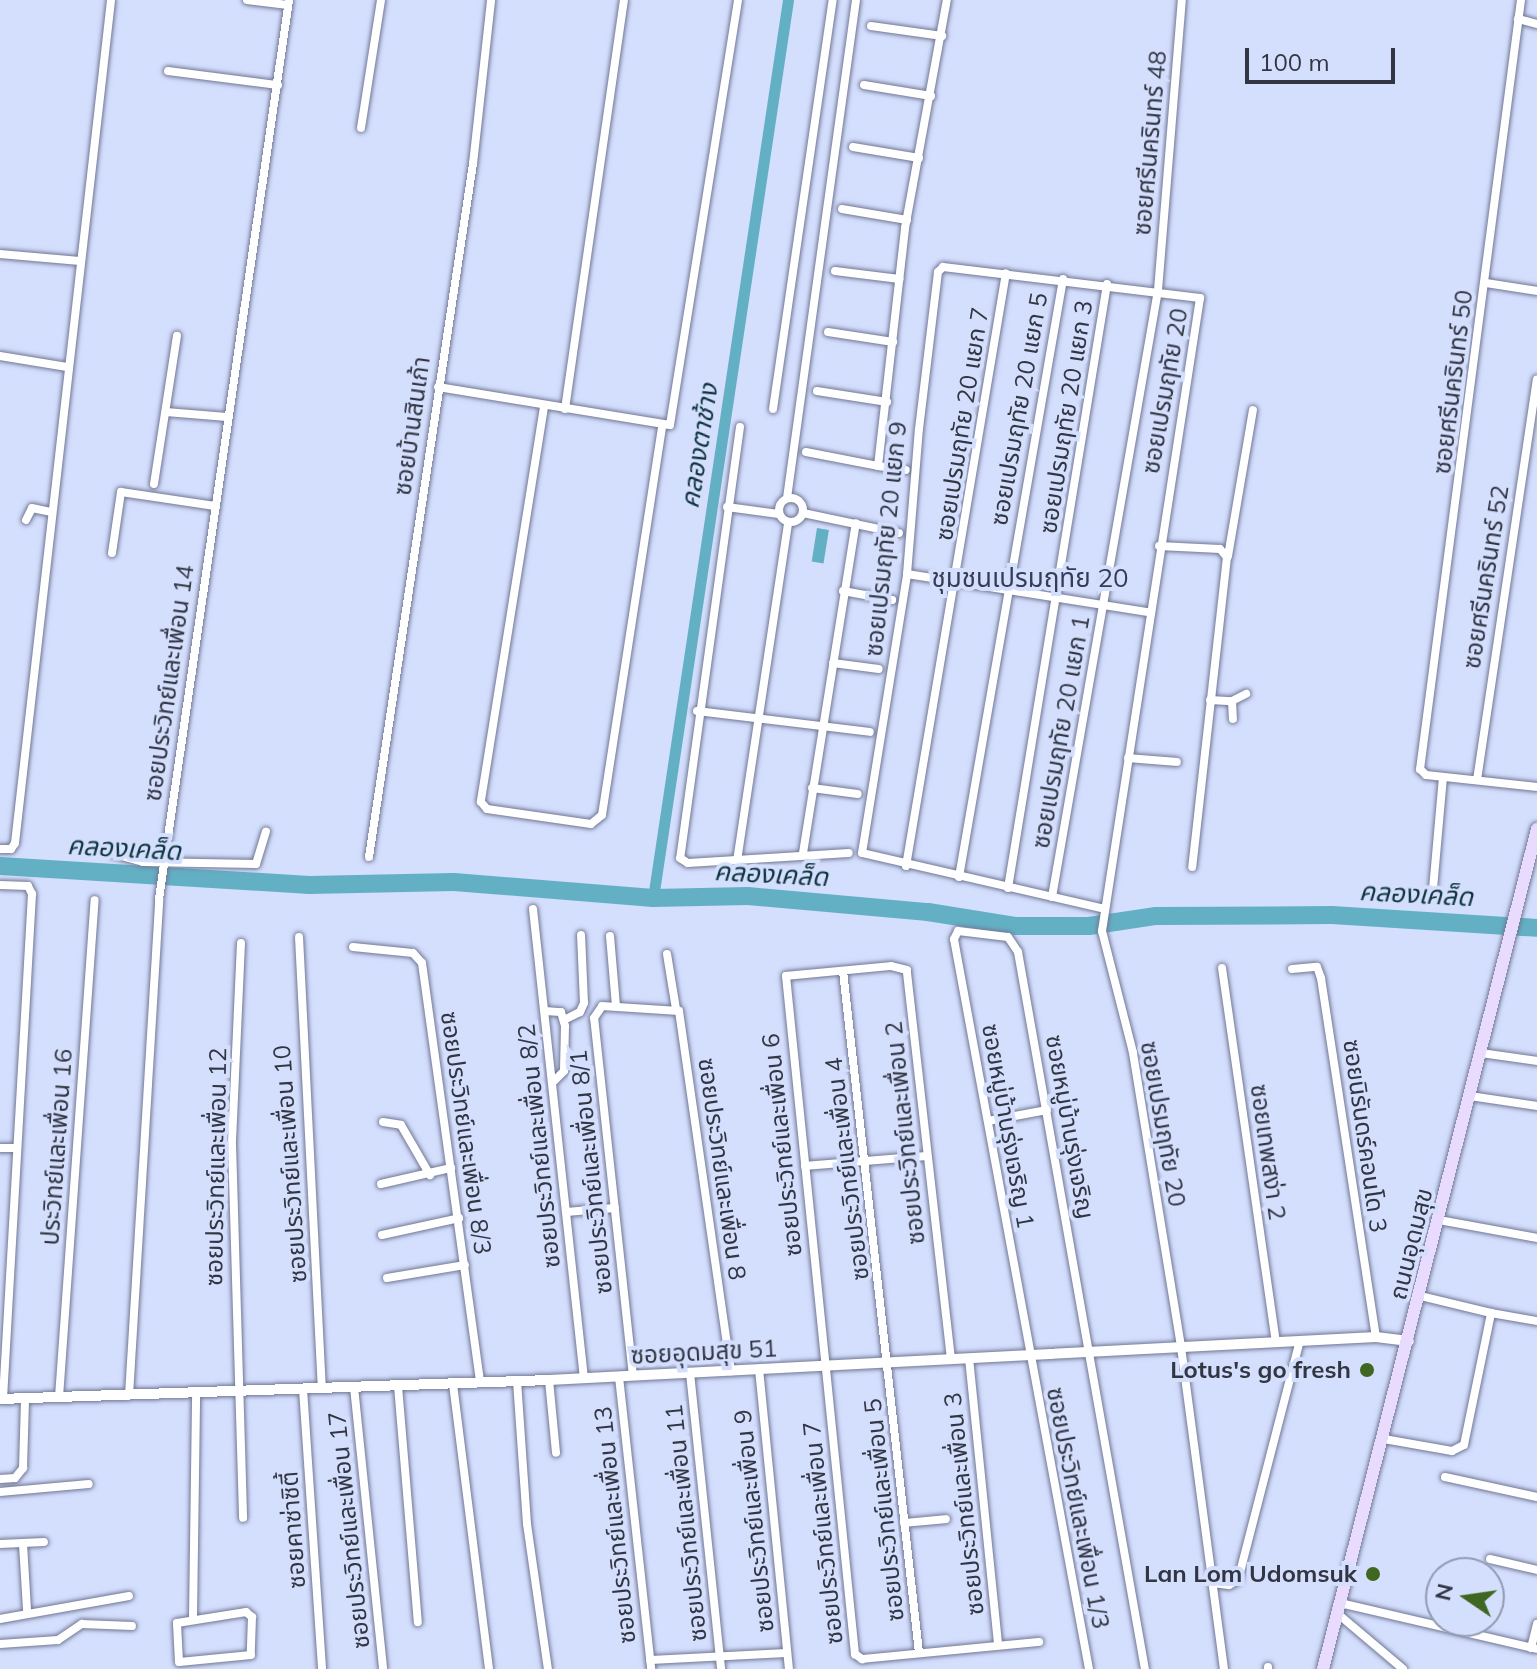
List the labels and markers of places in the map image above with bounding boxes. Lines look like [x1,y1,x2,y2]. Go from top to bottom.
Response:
place label: Lotus's go fresh [1170,1356,1351,1384]
marker: Lotus's go fresh [1358,1361,1376,1379]
place label: Lan Lom Udomsuk [1144,1560,1357,1588]
marker: Lan Lom Udomsuk [1364,1565,1382,1583]

